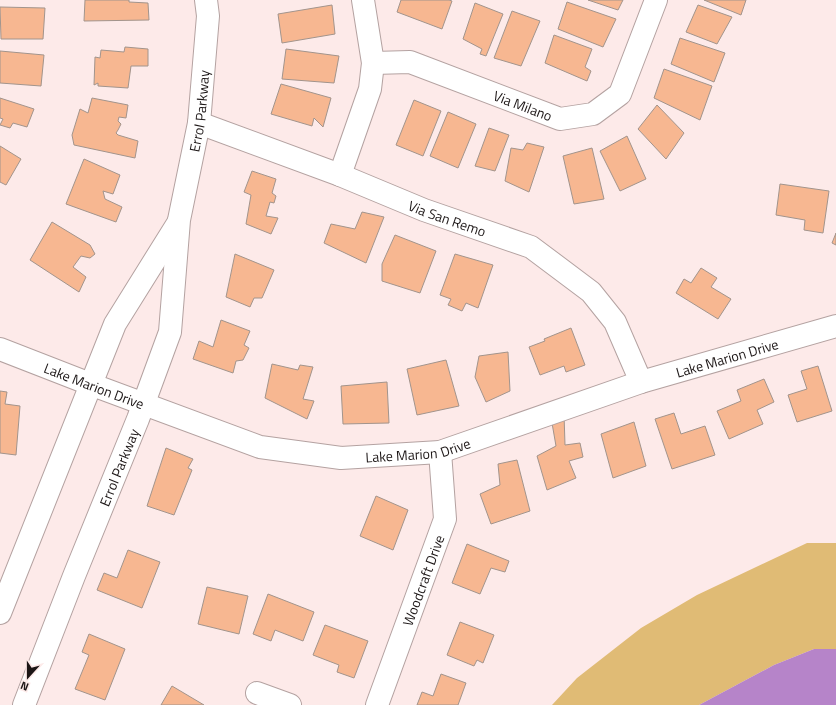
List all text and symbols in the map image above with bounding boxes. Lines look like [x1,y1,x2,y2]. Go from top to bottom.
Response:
street label: Errol Parkway [183,69,214,154]
street label: Via Milano [491,84,556,126]
street label: Via San Remo [405,194,489,241]
street label: Lake Marion Drive [673,333,781,382]
street label: Lake Marion Drive [41,357,147,414]
street label: Errol Parkway [93,425,144,509]
street label: Lake Marion Drive [365,432,473,467]
street label: Woodcraft Drive [396,532,449,629]
north arrow [8,657,48,697]
text: N [18,678,31,695]

